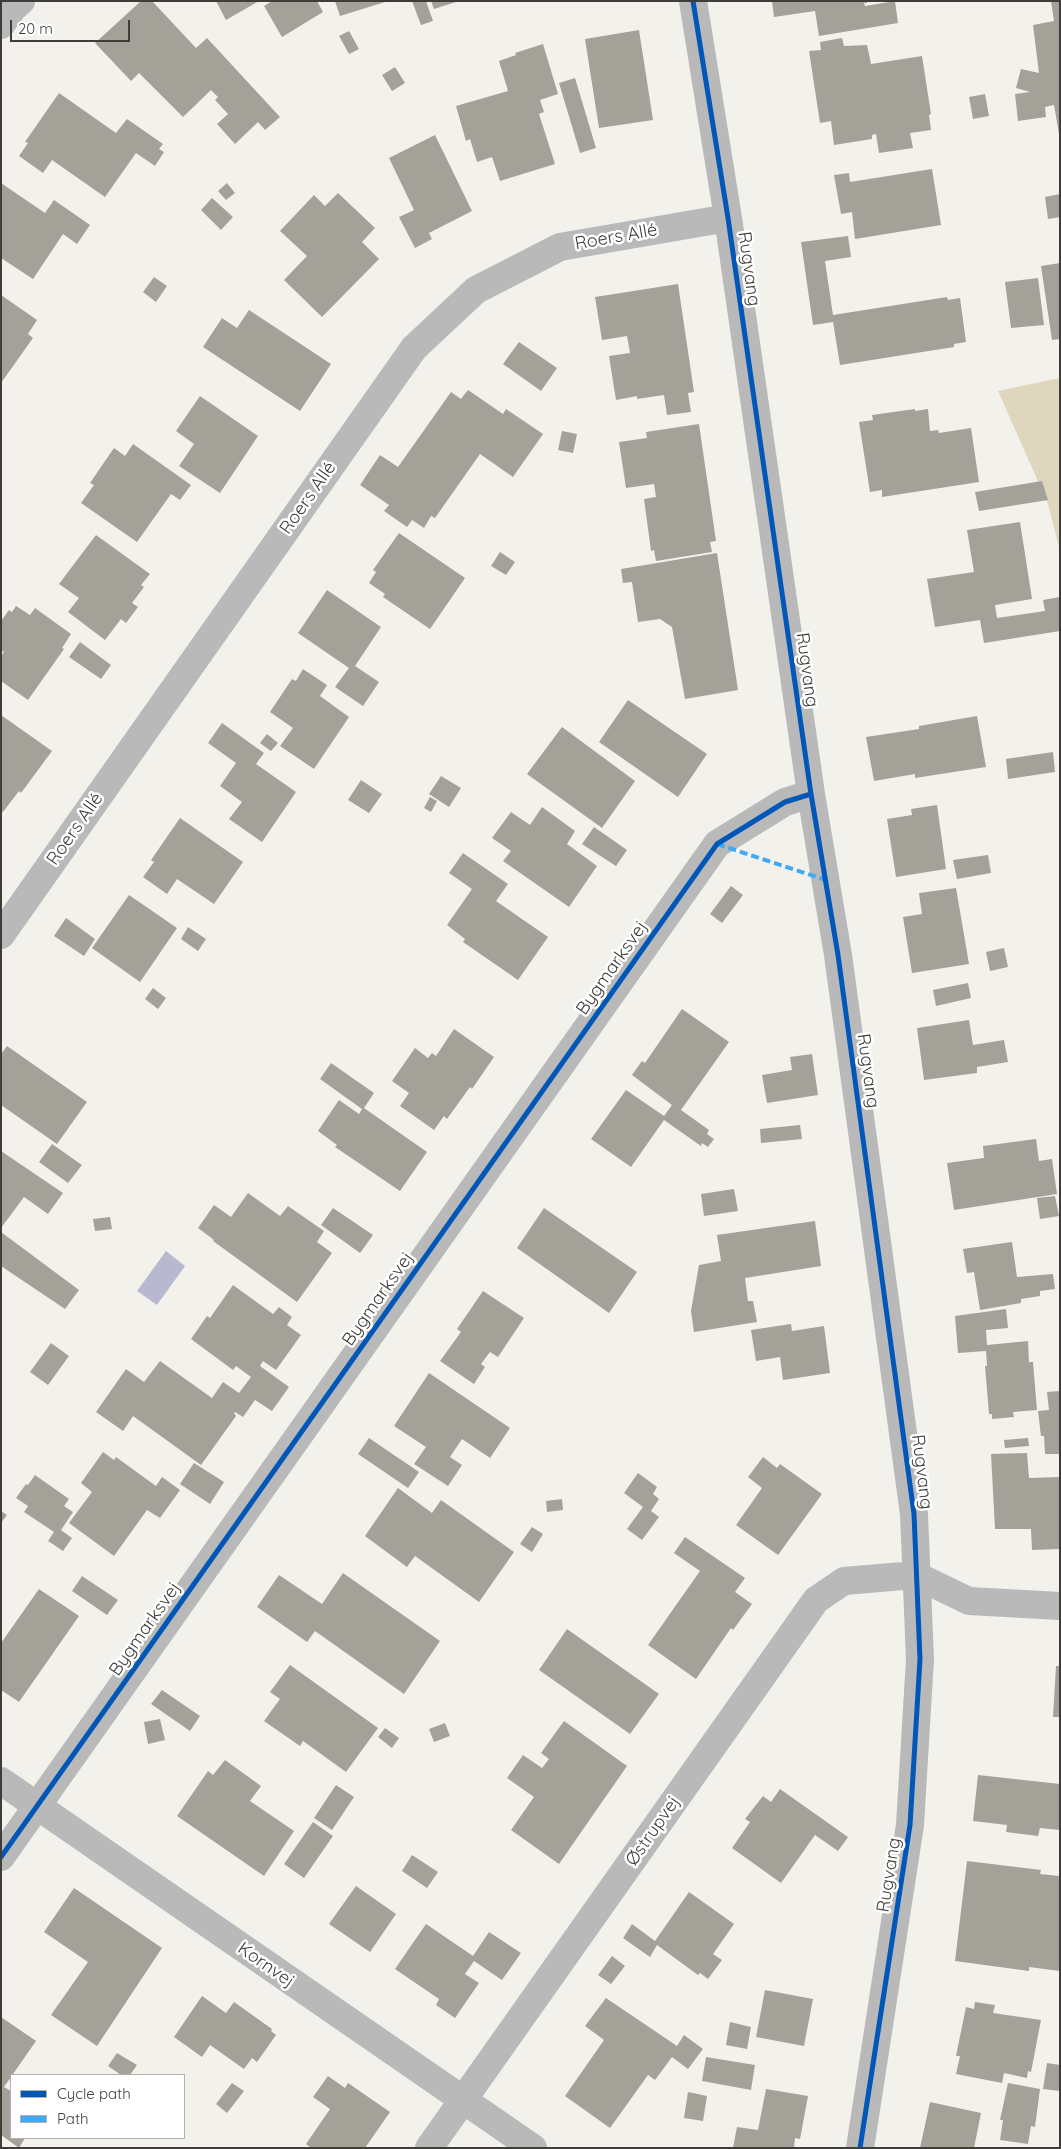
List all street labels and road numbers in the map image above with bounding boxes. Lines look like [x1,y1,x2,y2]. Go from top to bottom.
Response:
street label: Roers Allé [573,219,659,255]
street label: Rugvang [733,230,765,308]
street label: Roers Allé [275,458,341,538]
street label: Rugvang [791,631,823,709]
street label: Roers Allé [42,789,108,869]
street label: Bygmarksvej [572,917,652,1019]
street label: Rugvang [852,1032,884,1110]
street label: Bygmarksvej [338,1248,418,1350]
street label: Rugvang [907,1433,937,1511]
street label: Bygmarksvej [105,1578,185,1680]
street label: Østrupvej [621,1792,685,1870]
street label: Rugvang [872,1836,906,1914]
street label: Kornvej [233,1938,299,1992]

